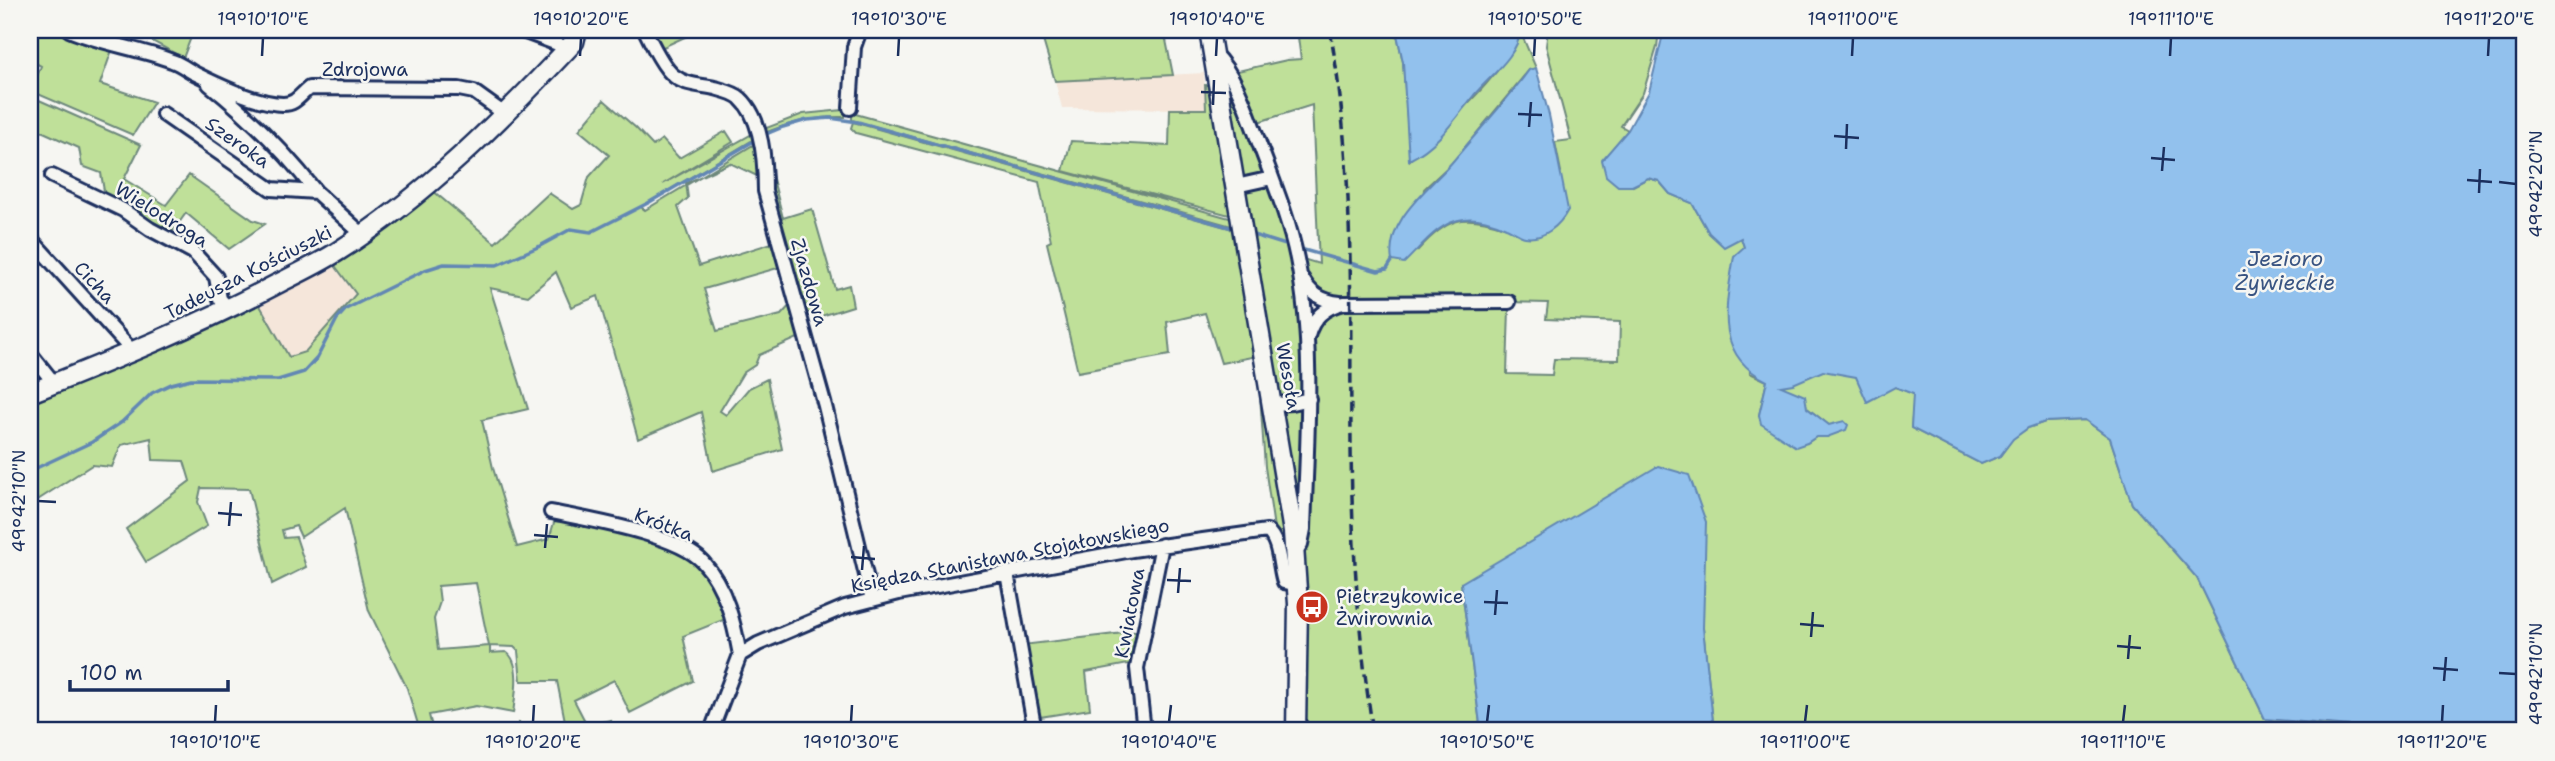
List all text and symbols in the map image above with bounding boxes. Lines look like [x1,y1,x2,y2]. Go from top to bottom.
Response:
text: 19°10'10"E [217,7,309,31]
text: 19°10'20"E [533,7,629,31]
text: 19°10'30"E [851,7,947,31]
text: 19°10'40"E [1169,7,1265,31]
text: 19°10'50"E [1487,7,1583,31]
text: 19°11'00"E [1807,7,1899,31]
text: 19°11'10"E [2128,7,2214,31]
text: 19°11'20"E [2444,7,2534,31]
street label: Zdrojowa [322,57,408,82]
street label: Szeroka [201,111,275,174]
text: 49°42'20"N [2524,130,2548,238]
street label: Wielodroga [110,176,213,253]
street label: Tadeusza Kościuszki [160,219,336,326]
street label: Zjazdowa [785,235,834,329]
water label: Jezioro Żywieckie [2235,245,2335,297]
street label: Cicha [69,256,121,309]
street label: Wesoła [1270,341,1307,411]
text: 49°42'10"N [7,450,31,552]
street label: Krótka [631,502,697,547]
street label: Księdza Stanisława Stojałowskiego [849,512,1172,599]
street label: Kwiatowa [1109,566,1151,660]
place label: Pietrzykowice Żwirownia [1336,584,1463,631]
bus stop icon: Pietrzykowice Żwirownia [1293,588,1331,626]
text: 49°42'10"N [2524,623,2548,725]
scale bar [70,649,228,693]
text: 100 m [80,659,143,687]
text: 19°10'10"E [169,730,261,754]
text: 19°10'20"E [485,730,581,754]
text: 19°10'30"E [803,730,899,754]
text: 19°10'40"E [1121,730,1217,754]
text: 19°10'50"E [1439,730,1535,754]
text: 19°11'00"E [1759,730,1851,754]
text: 19°11'10"E [2080,730,2166,754]
text: 19°11'20"E [2397,730,2487,754]

